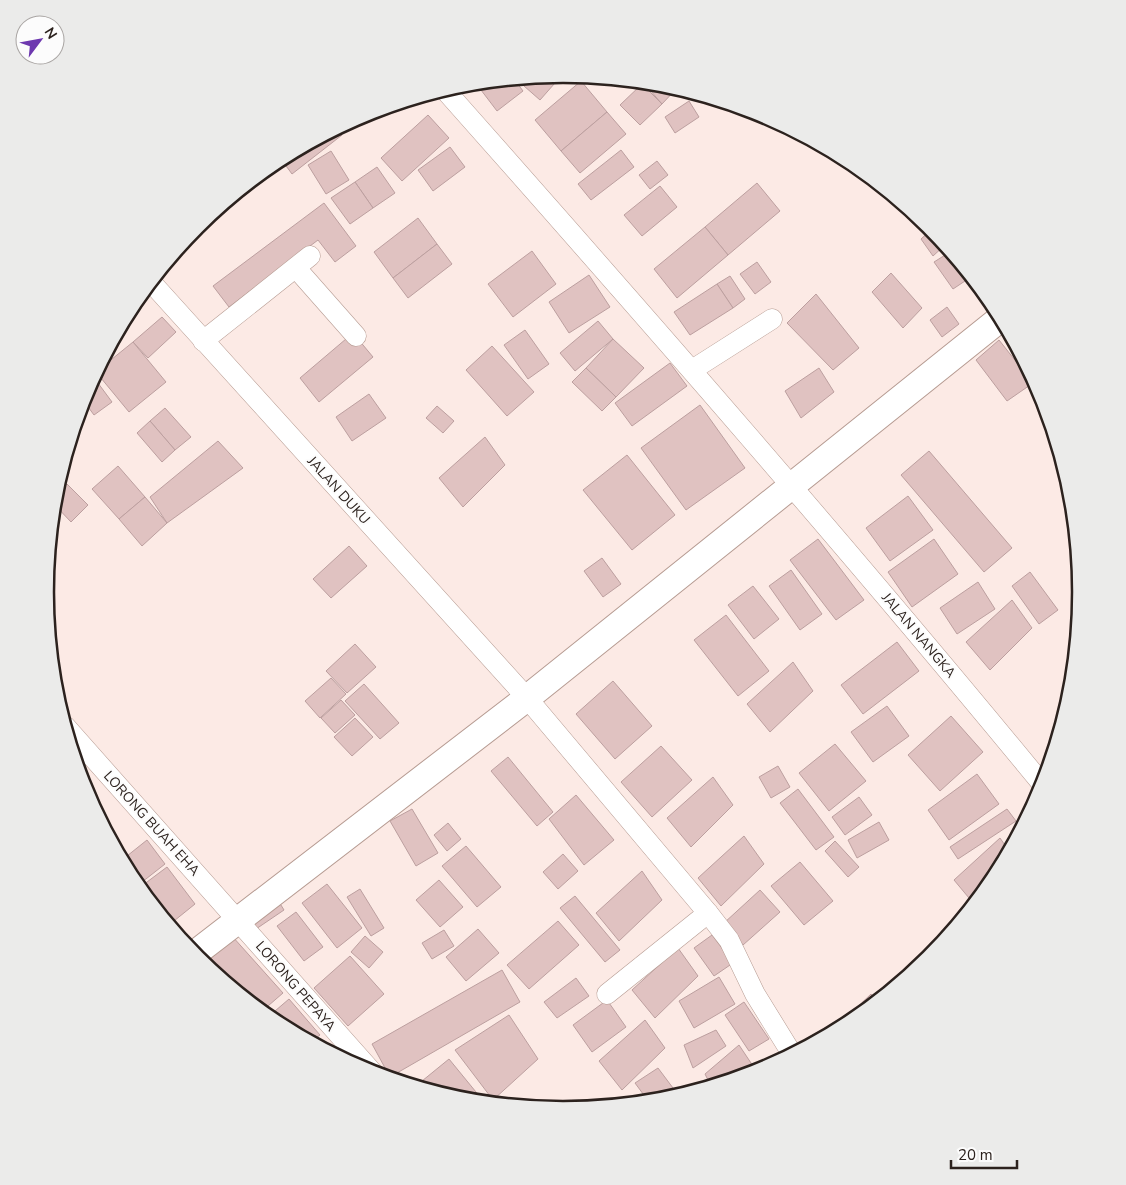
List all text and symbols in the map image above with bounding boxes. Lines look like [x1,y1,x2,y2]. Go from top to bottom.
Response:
north arrow [15,15,65,65]
text: N [40,24,61,43]
street label: JALAN DUKU [302,451,374,529]
street label: JALAN NANGKA [877,588,960,682]
street label: LORONG BUAH EHA [99,767,204,880]
street label: LORONG PEPAYA [251,937,340,1036]
scale bar [951,1138,1017,1170]
text: 20 m [958,1145,993,1165]

